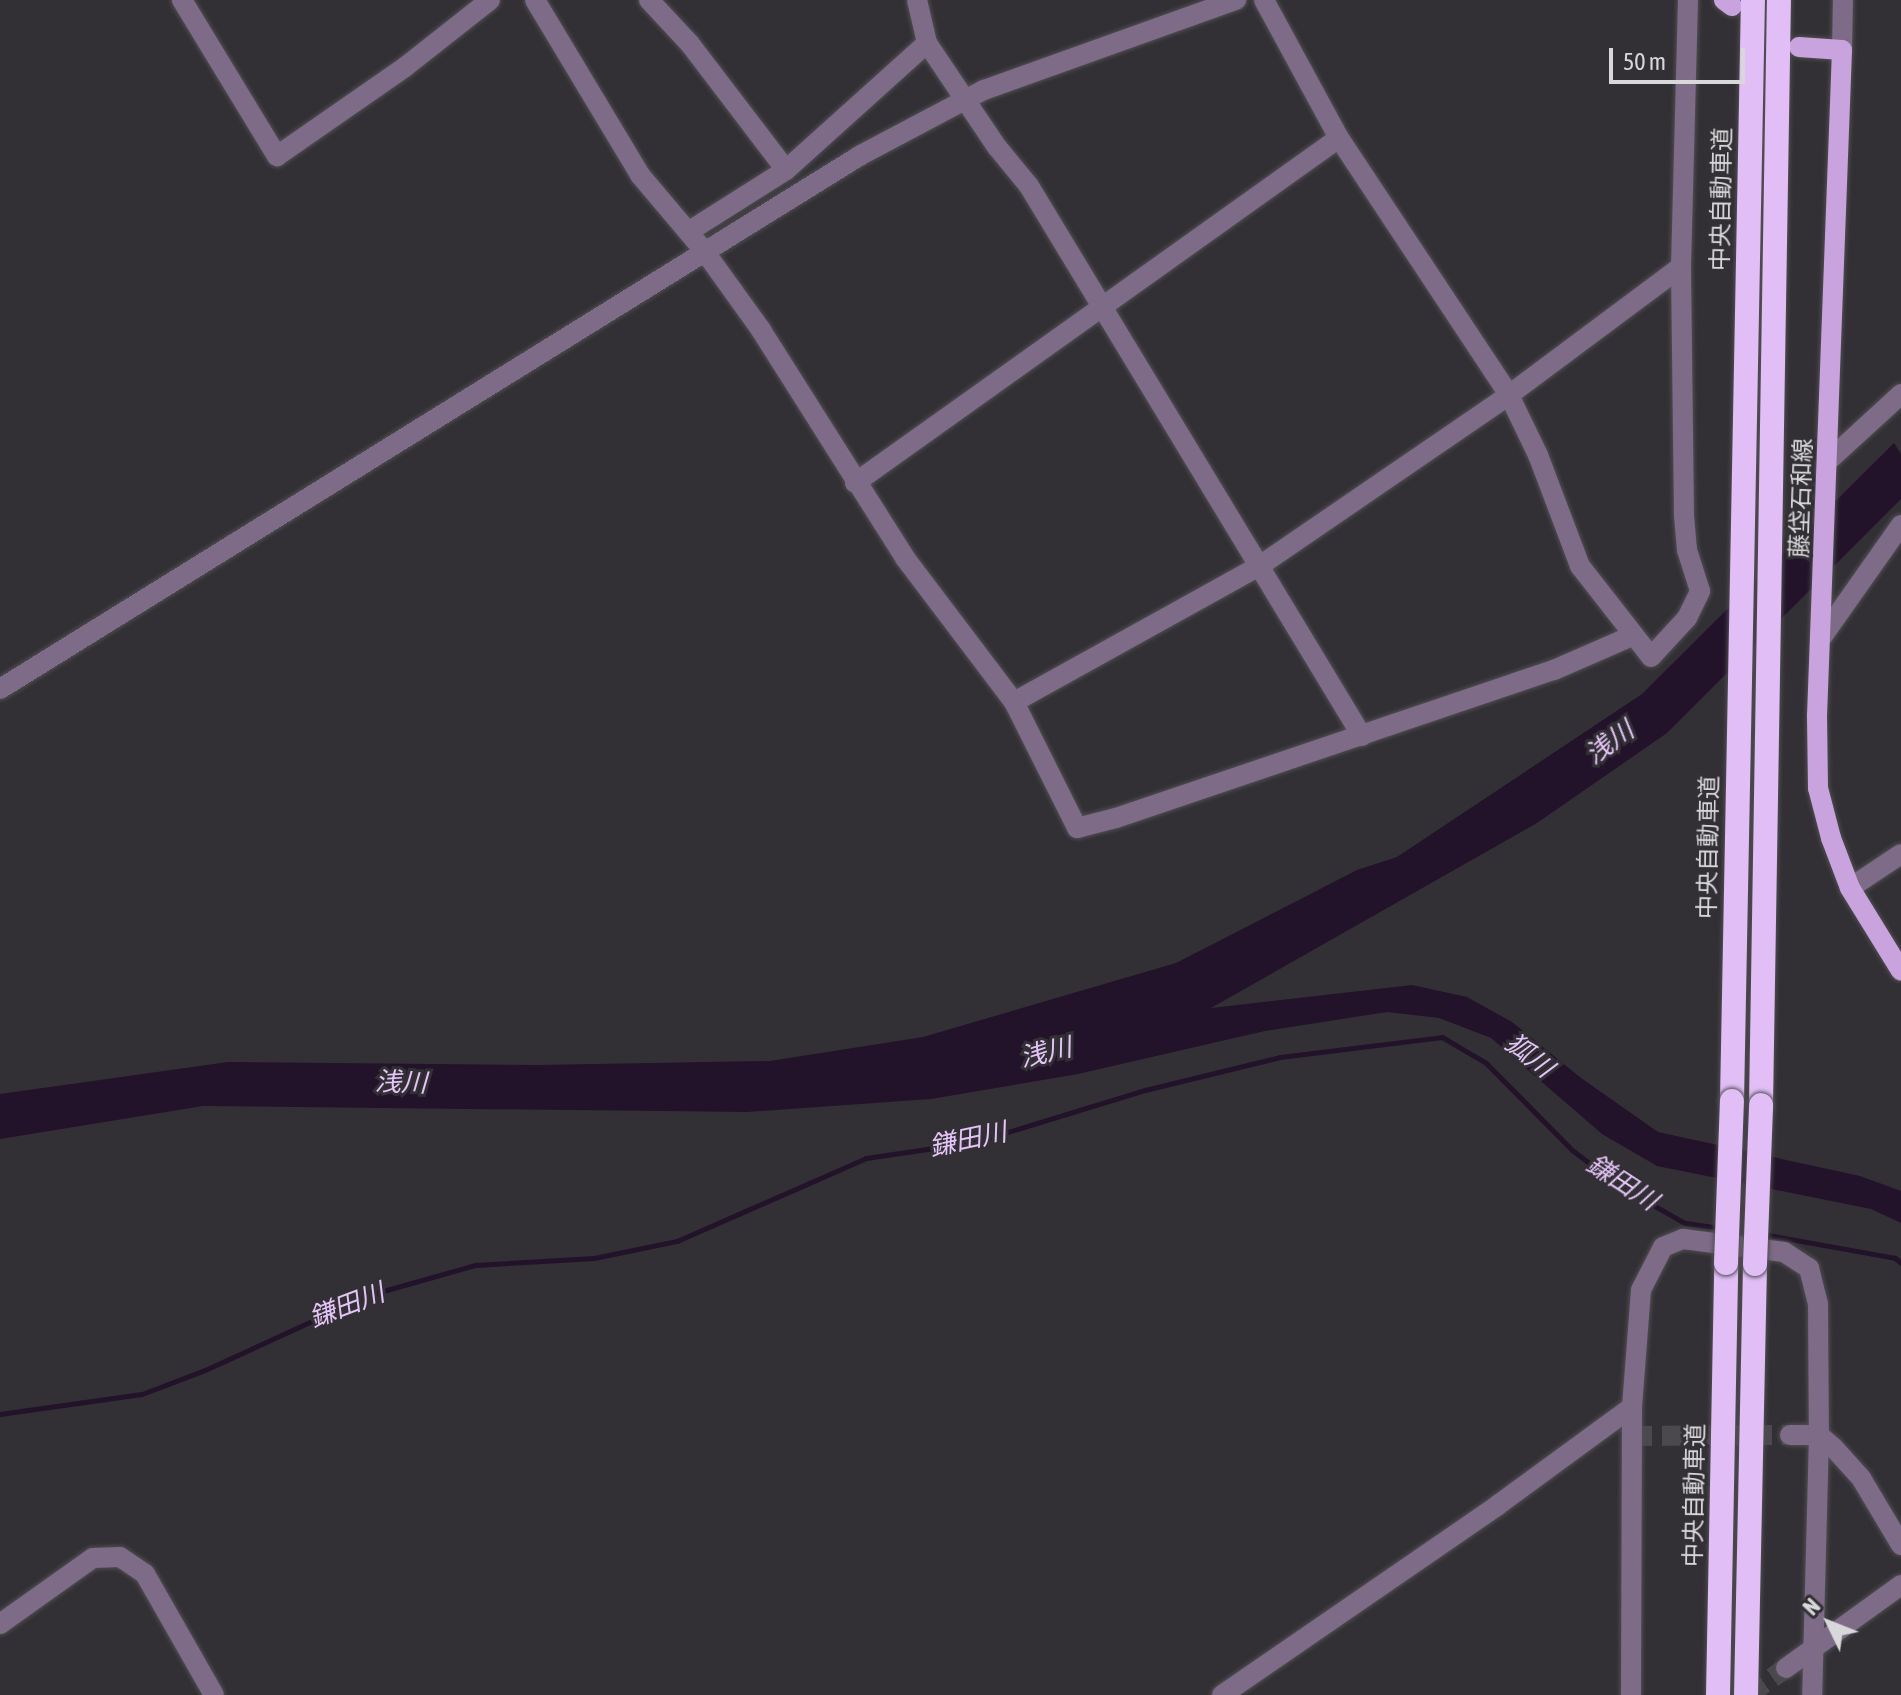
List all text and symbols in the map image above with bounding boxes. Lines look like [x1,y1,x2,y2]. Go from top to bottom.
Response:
scale bar [1613,32,1749,82]
text: 50 m [1623,48,1666,75]
street label: 中央自動車道 [1705,127,1737,271]
street label: 藤垈石和線 [1785,438,1817,558]
water label: 浅川 [1580,715,1640,771]
street label: 中央自動車道 [1692,775,1724,919]
water label: 狐川 [1499,1028,1559,1084]
water label: 浅川 [1017,1032,1075,1074]
water label: 浅川 [374,1067,428,1099]
water label: 鎌田川 [927,1117,1009,1163]
water label: 鎌田川 [1581,1149,1663,1217]
water label: 鎌田川 [305,1277,389,1335]
street label: 中央自動車道 [1678,1423,1710,1567]
north arrow [1789,1583,1869,1663]
text: N [1798,1593,1825,1620]

